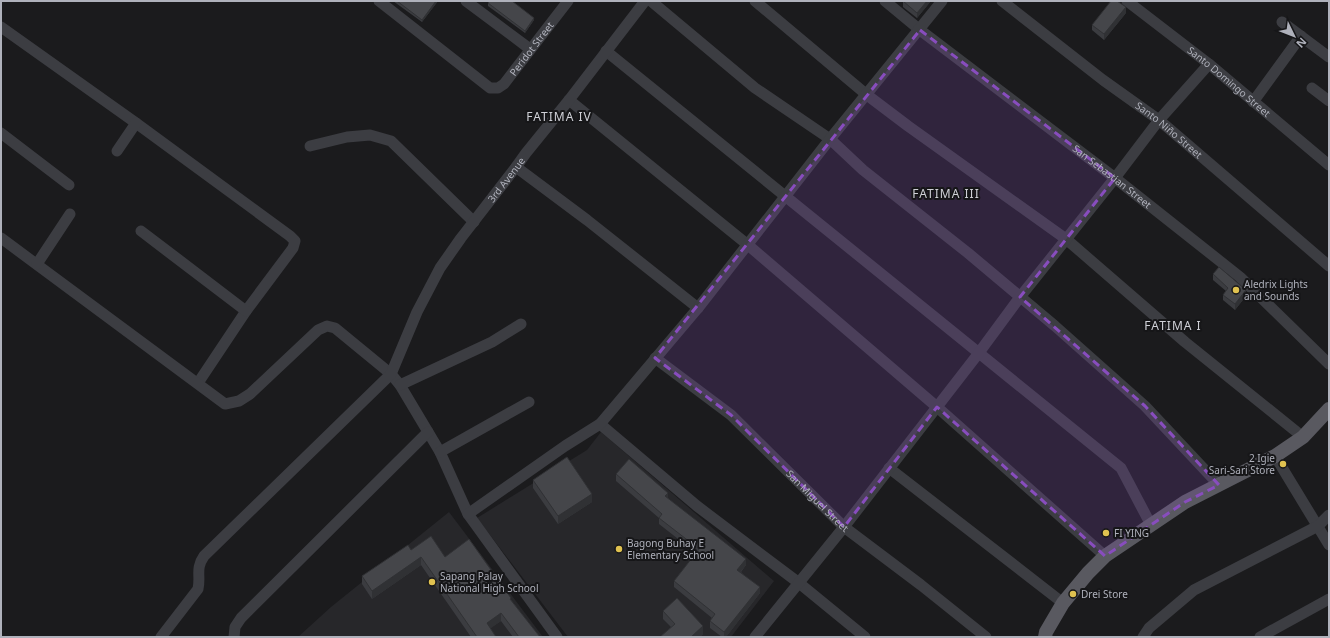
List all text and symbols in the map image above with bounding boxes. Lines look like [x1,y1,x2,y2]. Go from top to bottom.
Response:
north arrow [1274,16,1314,56]
street label: Peridot Street [506,18,557,79]
text: N [1293,35,1310,52]
street label: Santo Domingo Street [1185,43,1274,120]
street label: Santo Niño Street [1133,98,1206,162]
district label: FATIMA IV [526,108,592,125]
street label: San Sebastian Street [1070,141,1155,212]
street label: 3rd Avenue [484,154,528,205]
district label: FATIMA III [912,185,980,202]
place label: Aledrix Lights and Sounds [1244,277,1308,303]
marker: Aledrix Lights and Sounds [1231,285,1241,295]
district label: FATIMA I [1144,317,1202,334]
place label: 2 Igie Sari-Sari Store [1209,451,1275,477]
marker: 2 Igie Sari-Sari Store [1278,459,1288,469]
street label: San Miguel Street [783,467,852,535]
place label: FI YING [1114,526,1149,540]
marker: FI YING [1101,528,1111,538]
place label: Bagong Buhay E Elementary School [627,536,714,562]
marker: Bagong Buhay E Elementary School [614,544,624,554]
place label: Sapang Palay National High School [440,569,539,595]
marker: Sapang Palay National High School [427,577,437,587]
place label: Drei Store [1081,587,1128,601]
marker: Drei Store [1068,589,1078,599]

